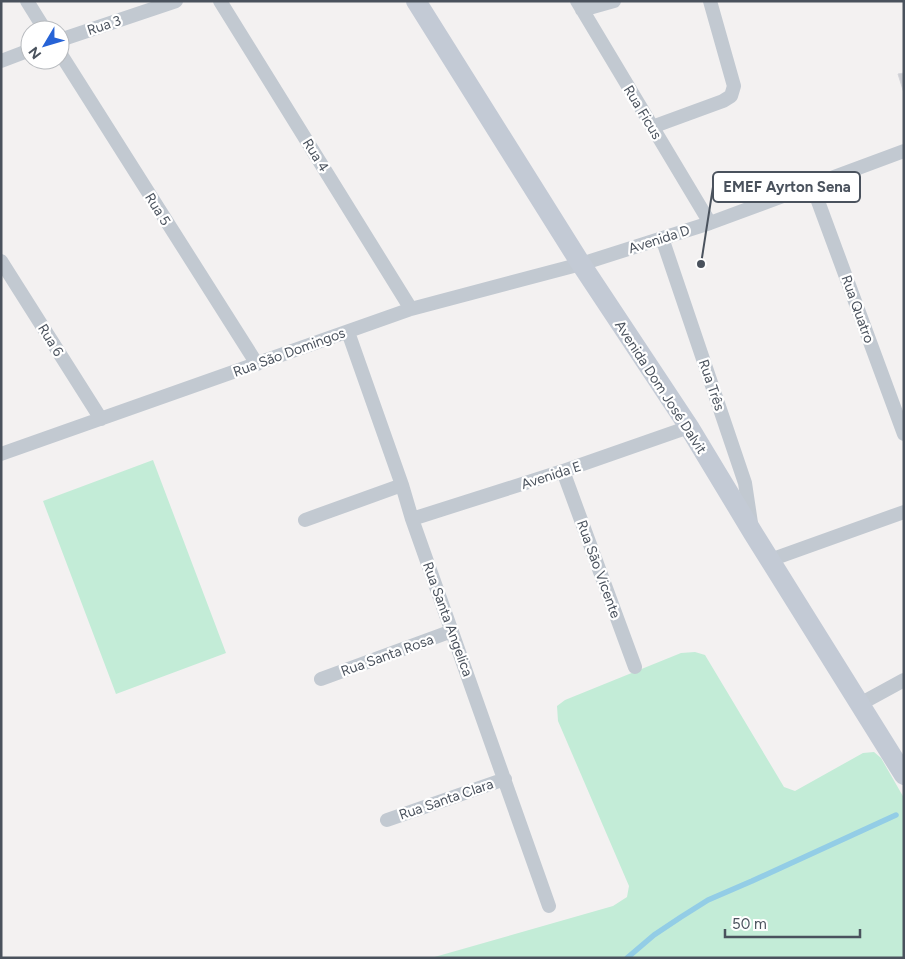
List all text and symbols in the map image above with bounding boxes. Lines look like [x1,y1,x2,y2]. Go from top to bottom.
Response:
street label: Rua 3 [85,12,123,39]
north arrow [20,20,70,70]
text: N [25,43,45,62]
street label: Rua Ficus [620,82,665,142]
street label: Rua 4 [299,136,332,175]
callout: EMEF Ayrton Sena [713,172,860,202]
text: EMEF Ayrton Sena [723,178,851,196]
street label: Rua 5 [141,190,174,229]
street label: Avenida D [626,222,692,257]
street label: Rua Quatro [837,273,878,346]
street label: Avenida Dom José Dalvit [611,317,710,457]
street label: Rua 6 [34,321,67,360]
street label: Rua São Domingos [231,324,348,381]
street label: Rua Três [695,357,728,413]
street label: Avenida E [519,458,583,493]
street label: Rua São Vicente [573,518,624,621]
street label: Rua Santa Angelica [419,560,476,679]
street label: Rua Santa Rosa [339,631,436,680]
street label: Rua Santa Clara [397,775,496,824]
scale bar [725,906,860,938]
text: 50 m [732,915,767,933]

